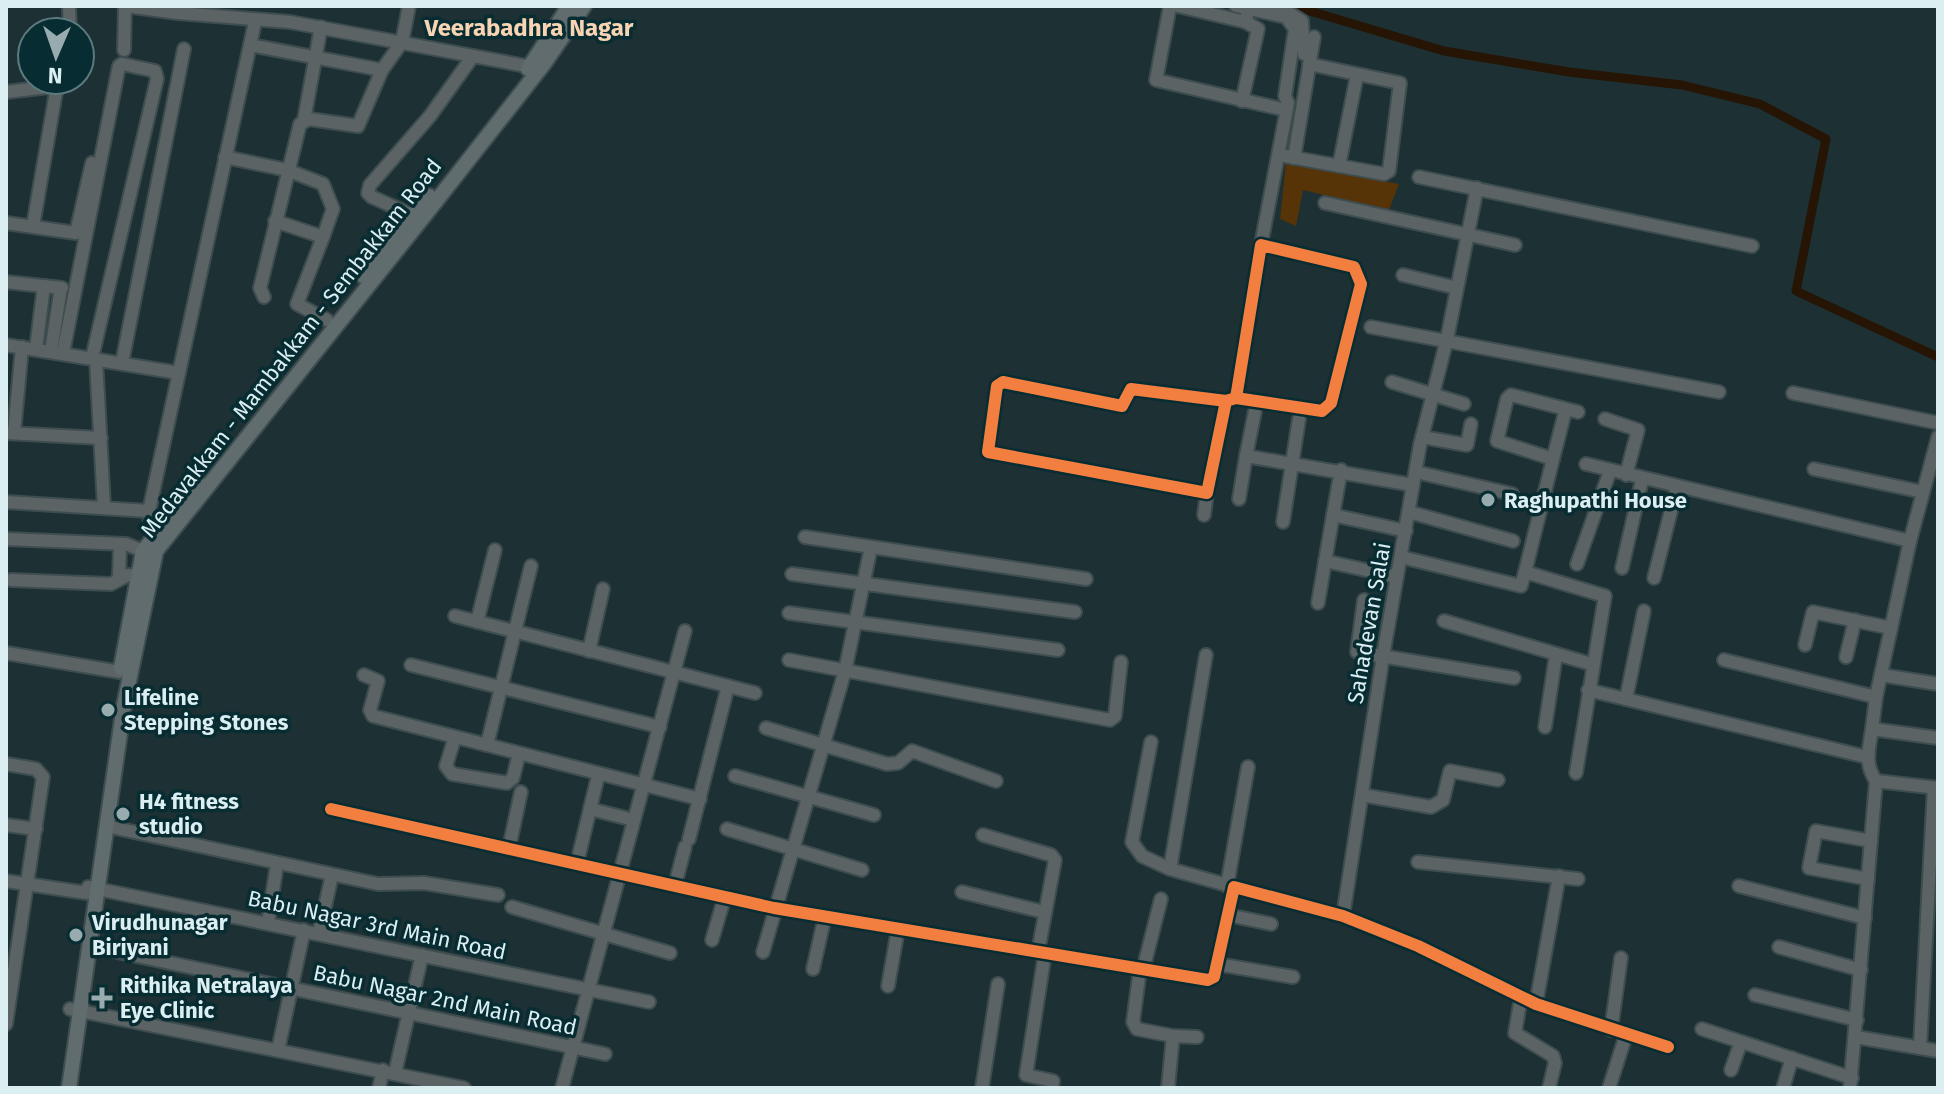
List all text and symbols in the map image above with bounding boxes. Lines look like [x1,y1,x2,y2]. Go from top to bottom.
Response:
district label: Veerabadhra Nagar [424,14,634,42]
north arrow [16,16,96,96]
text: N [48,62,63,89]
street label: Medavakkam - Mambakkam - Sembakkam Road [135,153,447,543]
place label: Raghupathi House [1504,487,1687,514]
marker: Raghupathi House [1479,491,1497,509]
street label: Sahadevan Salai [1342,540,1396,706]
place label: Lifeline Stepping Stones [124,684,289,736]
marker: Lifeline Stepping Stones [99,701,117,719]
place label: H4 fitness studio [139,788,239,840]
marker: H4 fitness studio [114,805,132,823]
street label: Babu Nagar 3rd Main Road [245,884,509,966]
place label: Virudhunagar Biriyani [91,909,228,961]
marker: Virudhunagar Biriyani [67,926,85,944]
street label: Babu Nagar 2nd Main Road [311,959,579,1041]
place label: Rithika Netralaya Eye Clinic [120,972,292,1024]
marker: Rithika Netralaya Eye Clinic [91,987,113,1009]

